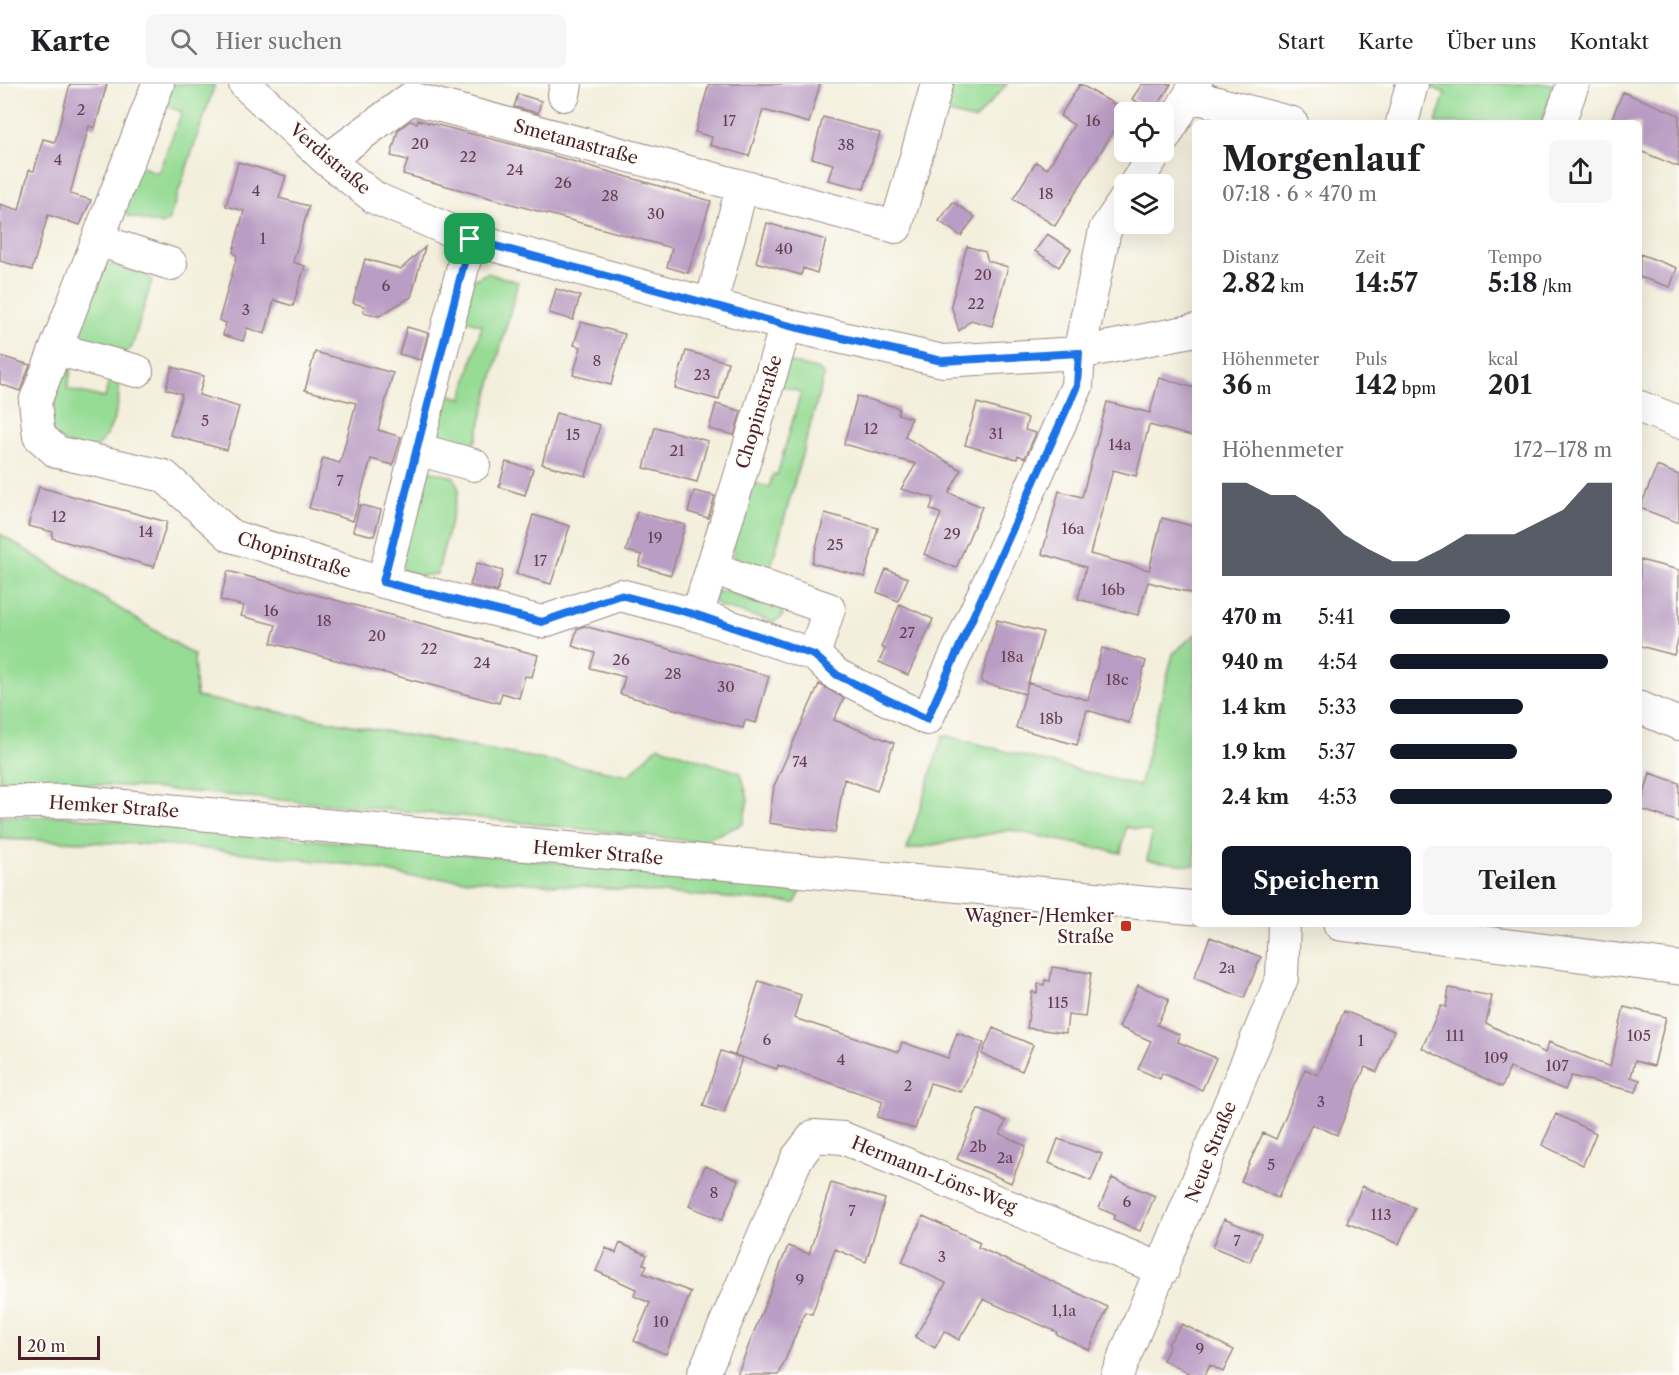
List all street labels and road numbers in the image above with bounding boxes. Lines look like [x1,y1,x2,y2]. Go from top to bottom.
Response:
street label: Smetanastraße [511,115,641,169]
street label: Verdistraße [284,118,375,199]
street label: Chopinstraße [731,353,787,471]
street label: Chopinstraße [235,527,353,583]
street label: Hemker Straße [48,791,180,823]
street label: Hemker Straße [532,836,664,870]
street label: Neue Straße [1181,1098,1241,1206]
street label: Hermann-Löns-Weg [848,1132,1020,1218]

